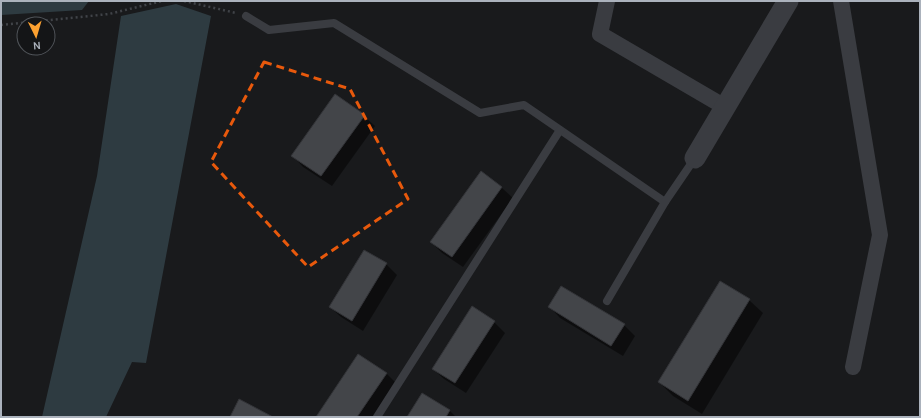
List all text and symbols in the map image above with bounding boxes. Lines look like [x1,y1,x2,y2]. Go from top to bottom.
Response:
north arrow [16,16,56,56]
text: N [32,39,41,52]

